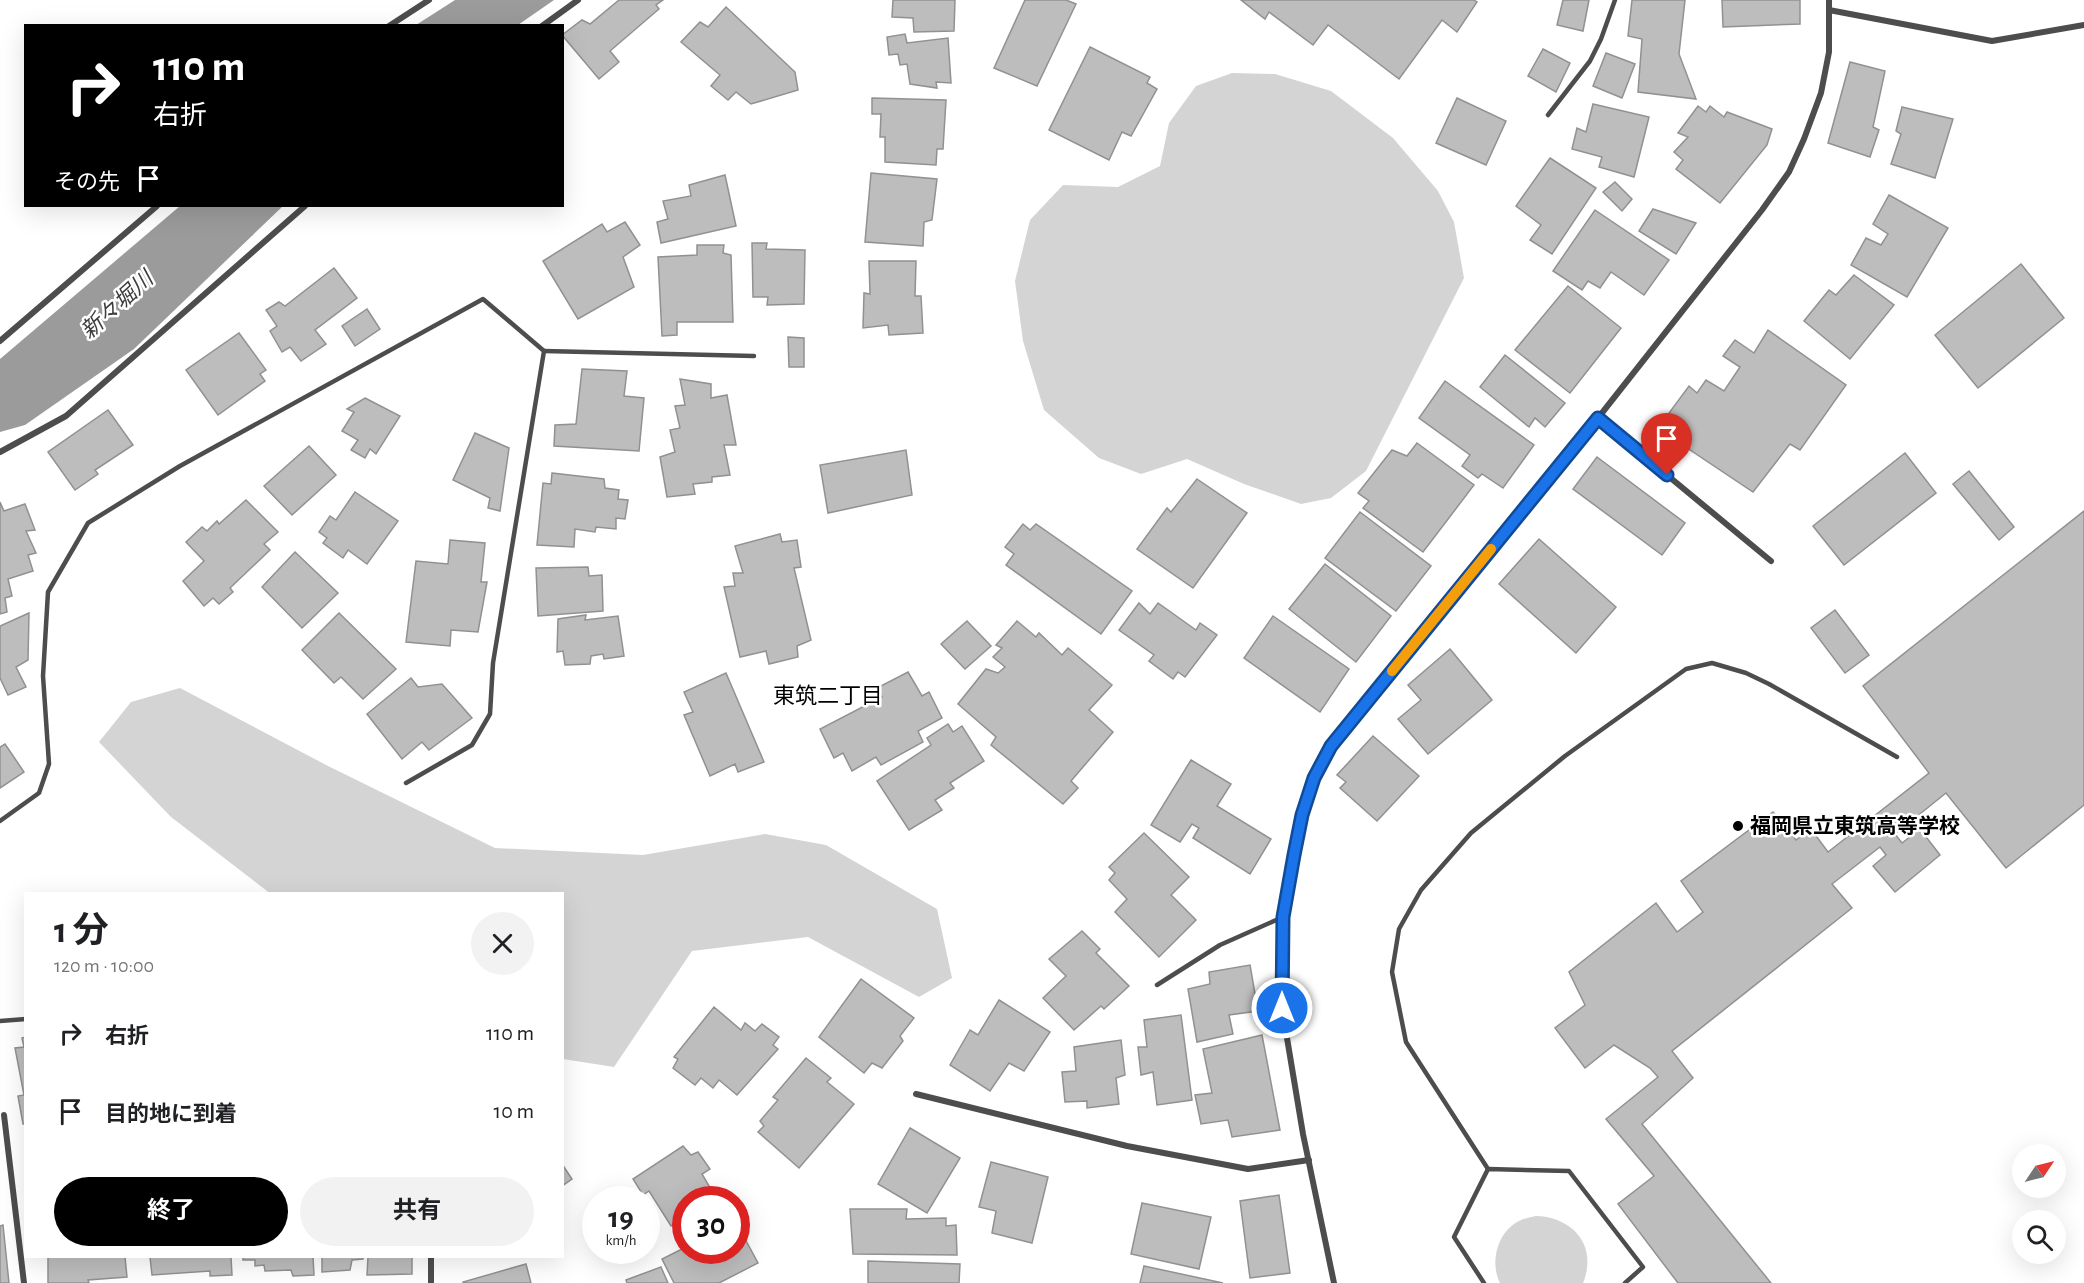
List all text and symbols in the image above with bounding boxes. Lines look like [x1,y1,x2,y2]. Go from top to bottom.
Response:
text: 110 m [153,46,245,88]
icon: right [54,48,132,126]
text: 右折 [153,102,207,129]
icon: arrive [132,162,165,195]
text: その先 [54,171,120,193]
water label: 新々堀川 [76,265,159,343]
pin [1641,413,1692,475]
icon: arrive [1650,422,1683,455]
district label: 東筑二丁目 [773,684,883,707]
place label: 福岡県立東筑高等学校 [1750,814,1960,837]
marker: 福岡県立東筑高等学校 [1731,819,1745,833]
button: close [471,912,534,975]
text: 1 分 [54,913,108,949]
text: 120 m · 10:00 [54,956,154,976]
position arrow [1250,976,1314,1040]
icon: right [54,1017,87,1050]
text: 110 m [486,1022,534,1044]
text: 右折 [105,1025,149,1047]
icon: arrive [54,1095,87,1128]
text: 10 m [494,1100,534,1122]
text: 目的地に到着 [105,1103,237,1125]
north arrow [2012,1144,2066,1198]
map controls [2012,1144,2066,1264]
button: 終了 [54,1177,288,1246]
button: 共有 [300,1177,534,1246]
speed limit sign: 30 [672,1186,750,1264]
text: 19 [608,1203,634,1233]
button: search [2012,1210,2066,1264]
text: km/h [606,1233,636,1248]

